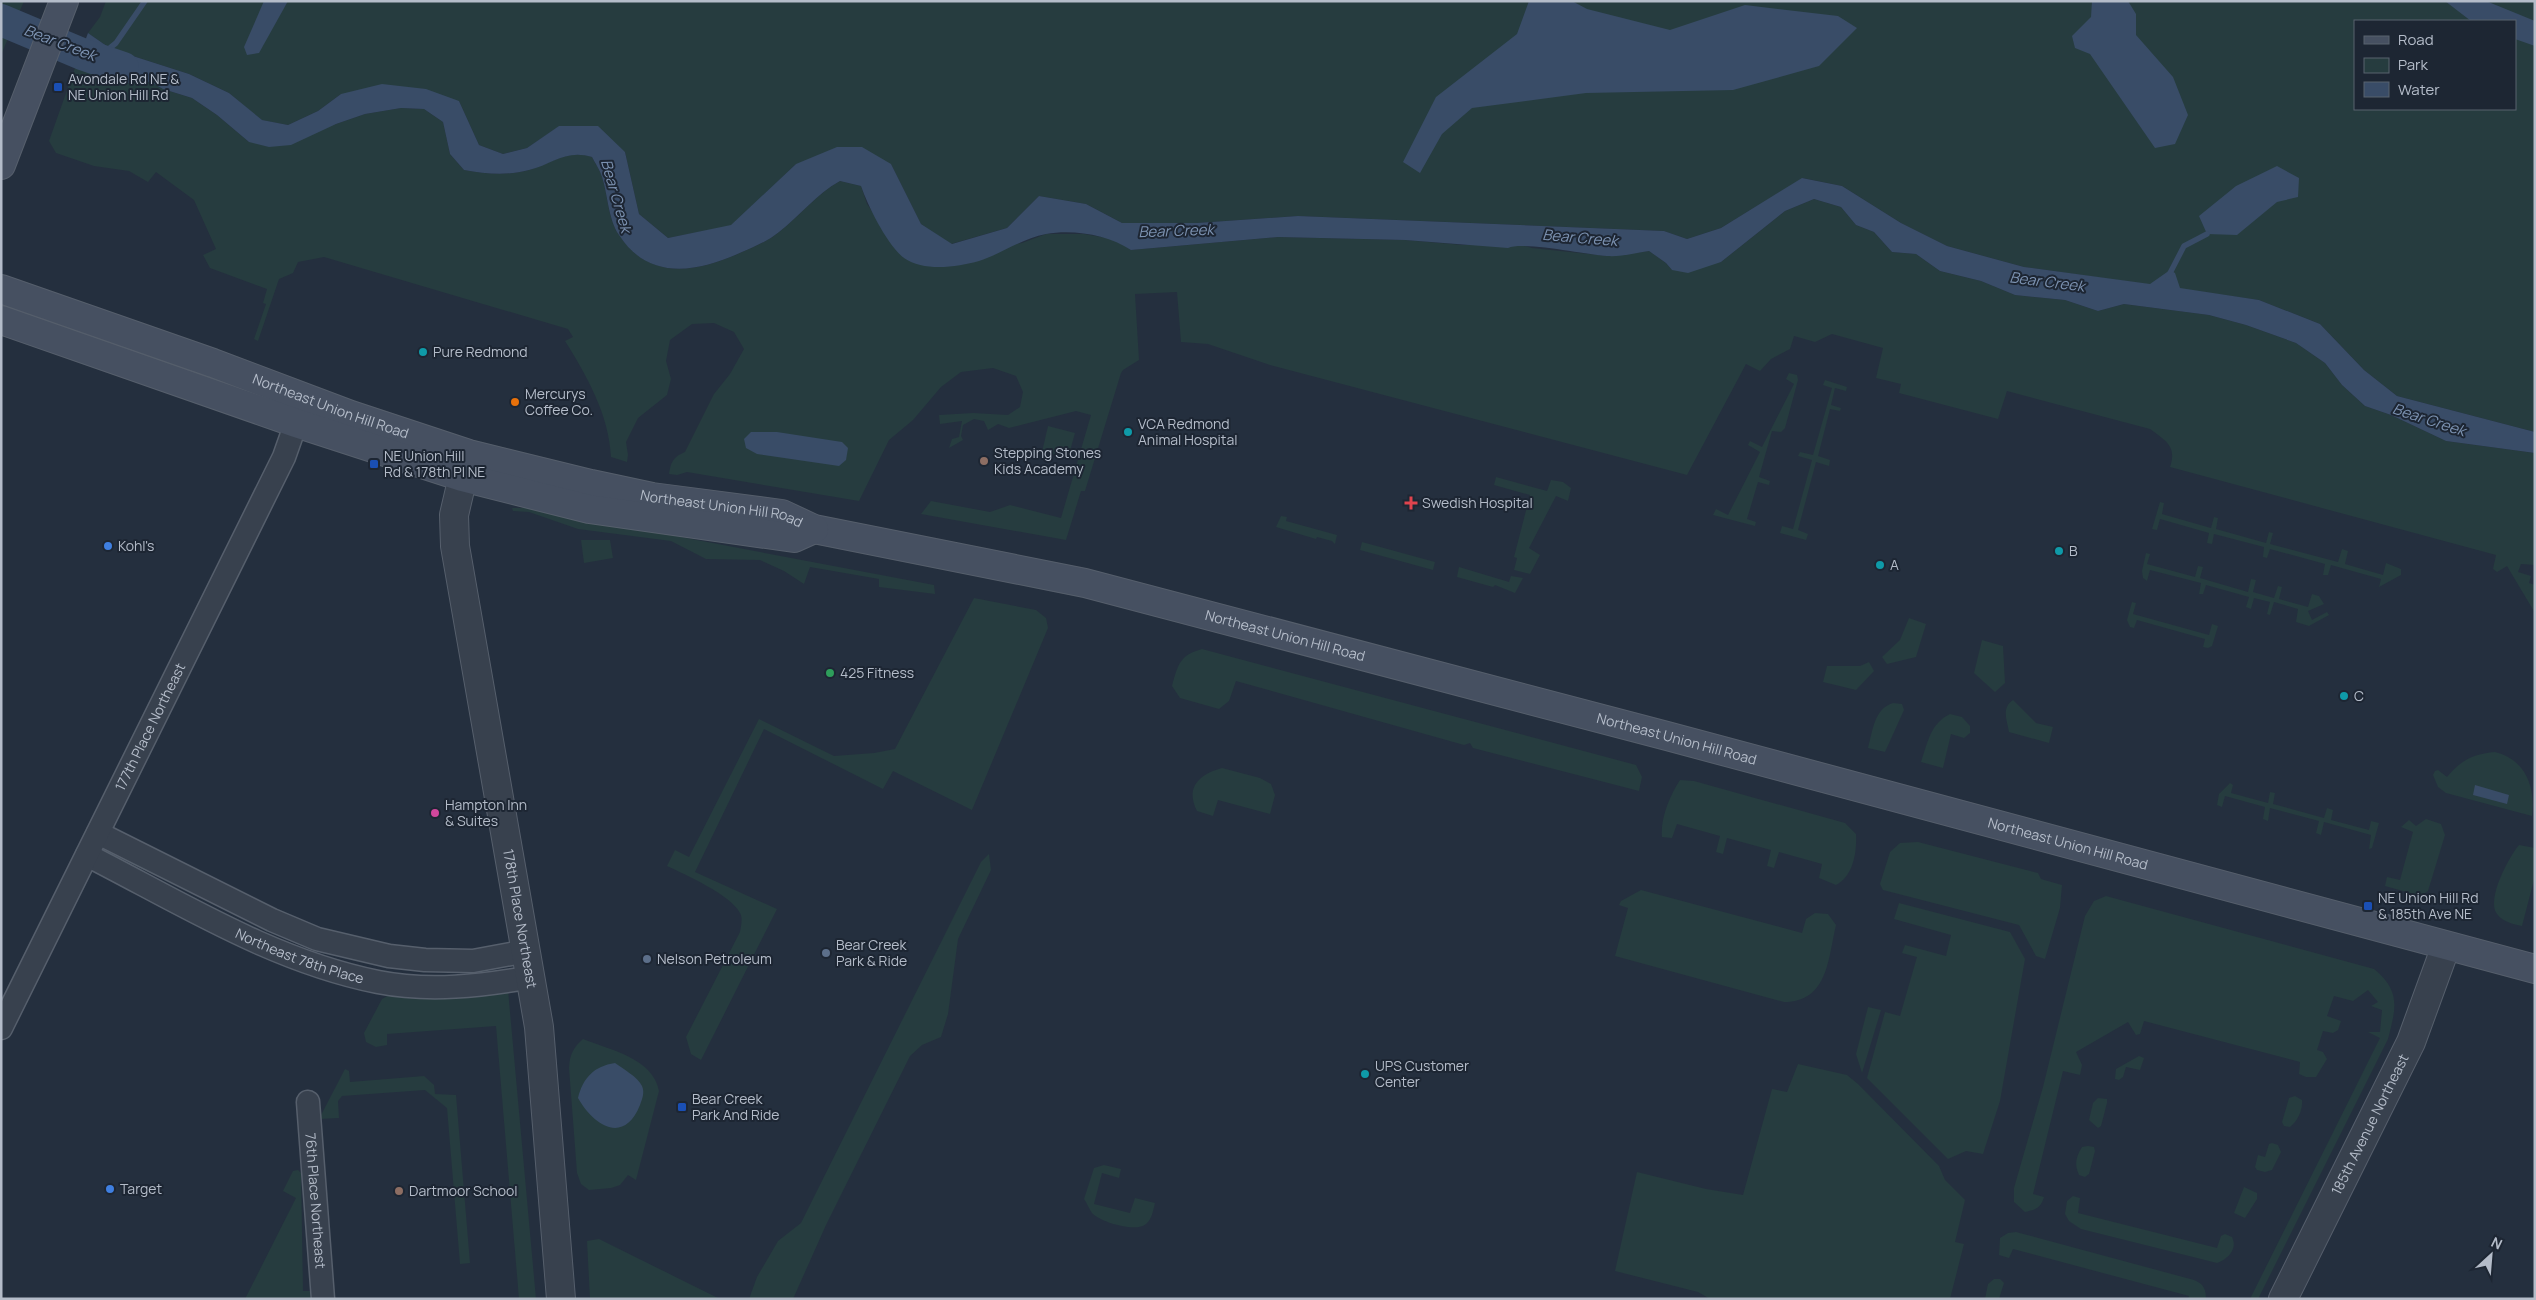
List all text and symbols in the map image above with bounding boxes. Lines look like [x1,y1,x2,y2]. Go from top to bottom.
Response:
water label: Bear Creek [21,19,102,67]
legend [2354,20,2516,110]
text: Road [2398,29,2434,50]
text: Park [2398,54,2428,75]
place label: Avondale Rd NE & NE Union Hill Rd [68,69,179,104]
text: Water [2398,79,2440,100]
marker: Avondale Rd NE & NE Union Hill Rd [52,81,64,93]
water label: Bear Creek [596,157,638,238]
water label: Bear Creek [1138,219,1217,242]
water label: Bear Creek [1542,224,1621,251]
water label: Bear Creek [2008,266,2088,297]
place label: Pure Redmond [433,342,528,361]
marker: Pure Redmond [417,346,429,358]
street label: Northeast Union Hill Road [250,369,411,442]
place label: Mercurys Coffee Co. [525,384,593,419]
marker: Mercurys Coffee Co. [509,396,521,408]
water label: Bear Creek [2390,398,2471,442]
place label: VCA Redmond Animal Hospital [1138,414,1238,449]
marker: VCA Redmond Animal Hospital [1122,426,1134,438]
place label: Stepping Stones Kids Academy [994,443,1101,478]
place label: NE Union Hill Rd & 178th Pl NE [384,446,485,481]
marker: Stepping Stones Kids Academy [978,455,990,467]
marker: NE Union Hill Rd & 178th Pl NE [368,458,380,470]
street label: Northeast Union Hill Road [639,485,806,531]
place label: Swedish Hospital [1422,493,1533,512]
marker: Swedish Hospital [1404,496,1418,510]
place label: Kohl's [118,536,154,555]
marker: Kohl's [102,540,114,552]
place label: B [2069,541,2078,560]
marker: B [2053,545,2065,557]
place label: A [1890,555,1899,574]
marker: A [1874,559,1886,571]
street label: Northeast Union Hill Road [1203,605,1367,665]
street label: 177th Place Northeast [110,659,190,794]
place label: 425 Fitness [840,663,914,682]
marker: 425 Fitness [824,667,836,679]
place label: C [2354,686,2364,705]
marker: C [2338,690,2350,702]
street label: Northeast Union Hill Road [1595,708,1759,769]
place label: Hampton Inn & Suites [445,795,527,830]
marker: Hampton Inn & Suites [429,807,441,819]
street label: Northeast Union Hill Road [1986,813,2150,874]
street label: 178th Place Northeast [499,847,542,990]
place label: NE Union Hill Rd & 185th Ave NE [2378,888,2479,923]
marker: NE Union Hill Rd & 185th Ave NE [2362,900,2374,912]
street label: Northeast 78th Place [232,923,366,988]
place label: Bear Creek Park & Ride [836,935,908,970]
marker: Bear Creek Park & Ride [820,947,832,959]
place label: Nelson Petroleum [657,949,772,968]
marker: Nelson Petroleum [641,953,653,965]
street label: 185th Avenue Northeast [2326,1050,2413,1198]
place label: UPS Customer Center [1375,1056,1469,1091]
marker: UPS Customer Center [1359,1068,1371,1080]
place label: Bear Creek Park And Ride [692,1089,780,1124]
marker: Bear Creek Park And Ride [676,1101,688,1113]
street label: 76th Place Northeast [301,1132,331,1270]
place label: Target [120,1179,162,1198]
place label: Dartmoor School [409,1181,518,1200]
marker: Target [104,1183,116,1195]
marker: Dartmoor School [393,1185,405,1197]
north arrow [2466,1230,2516,1280]
text: N [2488,1232,2506,1254]

